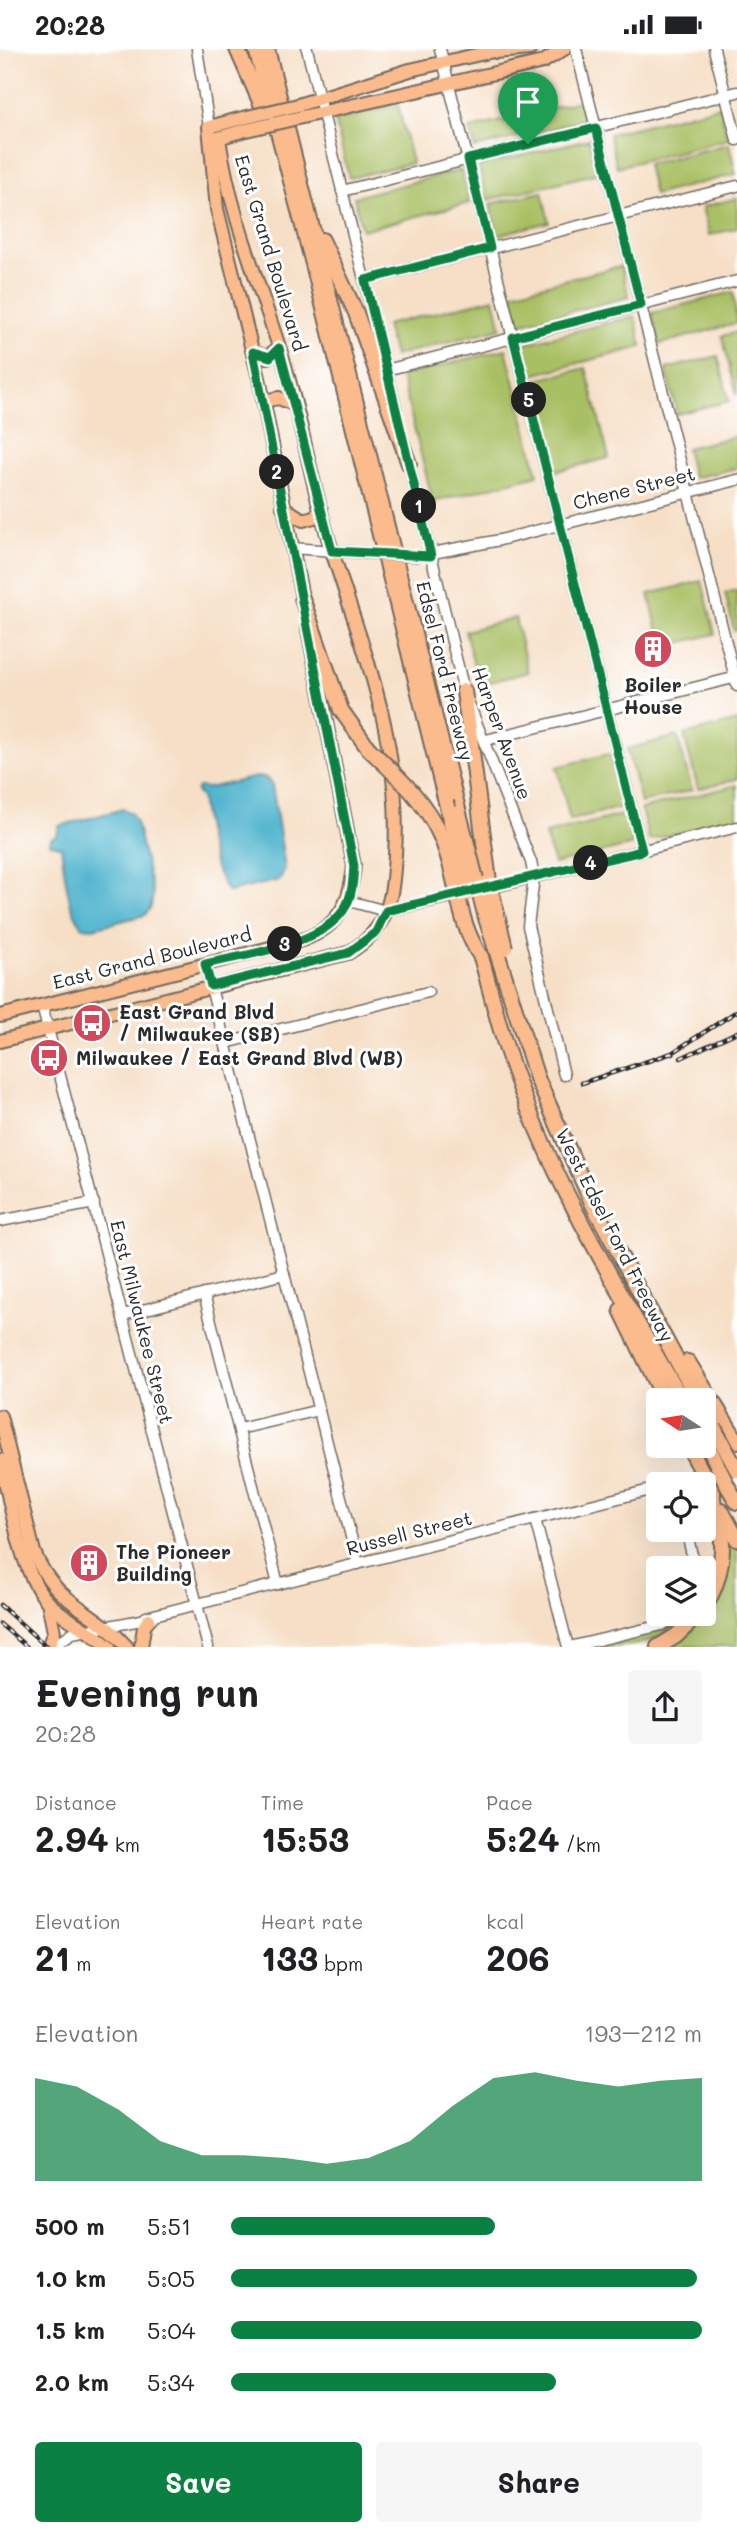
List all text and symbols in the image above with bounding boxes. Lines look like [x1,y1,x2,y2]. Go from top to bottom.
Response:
text: 20:28 [35,8,105,42]
pin [498,72,558,144]
icon: arrive [509,83,547,121]
street label: East Grand Boulevard [230,152,313,354]
pin: 5 [512,383,546,417]
text: 5 [523,387,534,412]
pin: 2 [260,455,294,489]
text: 2 [271,459,282,484]
street label: Chene Street [570,460,697,515]
pin: 1 [402,489,436,524]
text: 1 [414,493,423,518]
street label: Edsel Ford Freeway [411,578,480,763]
building icon: Boiler House [632,628,674,670]
street label: Harper Avenue [467,663,538,803]
place label: Boiler House [624,672,682,719]
pin: 4 [574,845,608,881]
text: 4 [584,850,597,875]
street label: East Grand Boulevard [50,921,254,994]
pin: 3 [268,927,302,961]
text: 3 [279,931,290,956]
place label: East Grand Blvd / Milwaukee (SB) [119,999,280,1046]
bus stop icon: East Grand Blvd / Milwaukee (SB) [71,1002,113,1044]
bus stop icon: Milwaukee / East Grand Blvd (WB) [28,1037,70,1079]
place label: Milwaukee / East Grand Blvd (WB) [76,1045,403,1070]
street label: West Edsel Ford Freeway [551,1124,680,1346]
street label: East Milwaukee Street [105,1217,180,1426]
north arrow [646,1388,716,1458]
map controls [646,1388,716,1626]
button: locate [646,1472,716,1542]
street label: Russell Street [343,1505,474,1560]
place label: The Pioneer Building [116,1539,231,1586]
building icon: The Pioneer Building [68,1542,110,1584]
button: layers [646,1556,716,1626]
text: Evening run [35,1667,259,1717]
button: share [628,1670,702,1744]
text: 20:28 [35,1718,96,1748]
text: Distance [35,1790,117,1815]
text: Time [261,1790,304,1815]
text: Pace [486,1790,533,1815]
text: 2.94 [35,1815,109,1861]
text: 15:53 [261,1815,349,1861]
text: 5:24 [486,1815,560,1861]
text: km [109,1832,140,1857]
text: /km [560,1832,601,1857]
text: Elevation [35,1909,120,1934]
text: Heart rate [261,1909,363,1934]
text: kcal [486,1909,524,1934]
text: 21 [35,1934,70,1980]
text: 133 [261,1934,318,1980]
text: 206 [486,1934,550,1980]
text: m [70,1951,91,1976]
text: bpm [318,1951,363,1976]
text: Elevation [35,2018,138,2048]
text: 193–212 m [584,2018,702,2048]
text: 500 m [35,2211,105,2241]
text: 5:51 [147,2211,191,2241]
text: 1.0 km [35,2263,106,2293]
text: 5:05 [147,2263,195,2293]
text: 1.5 km [35,2315,105,2345]
text: 5:04 [147,2315,195,2345]
text: 2.0 km [35,2367,109,2397]
text: 5:34 [147,2367,195,2397]
button: Save [35,2442,362,2522]
button: Share [376,2442,702,2522]

